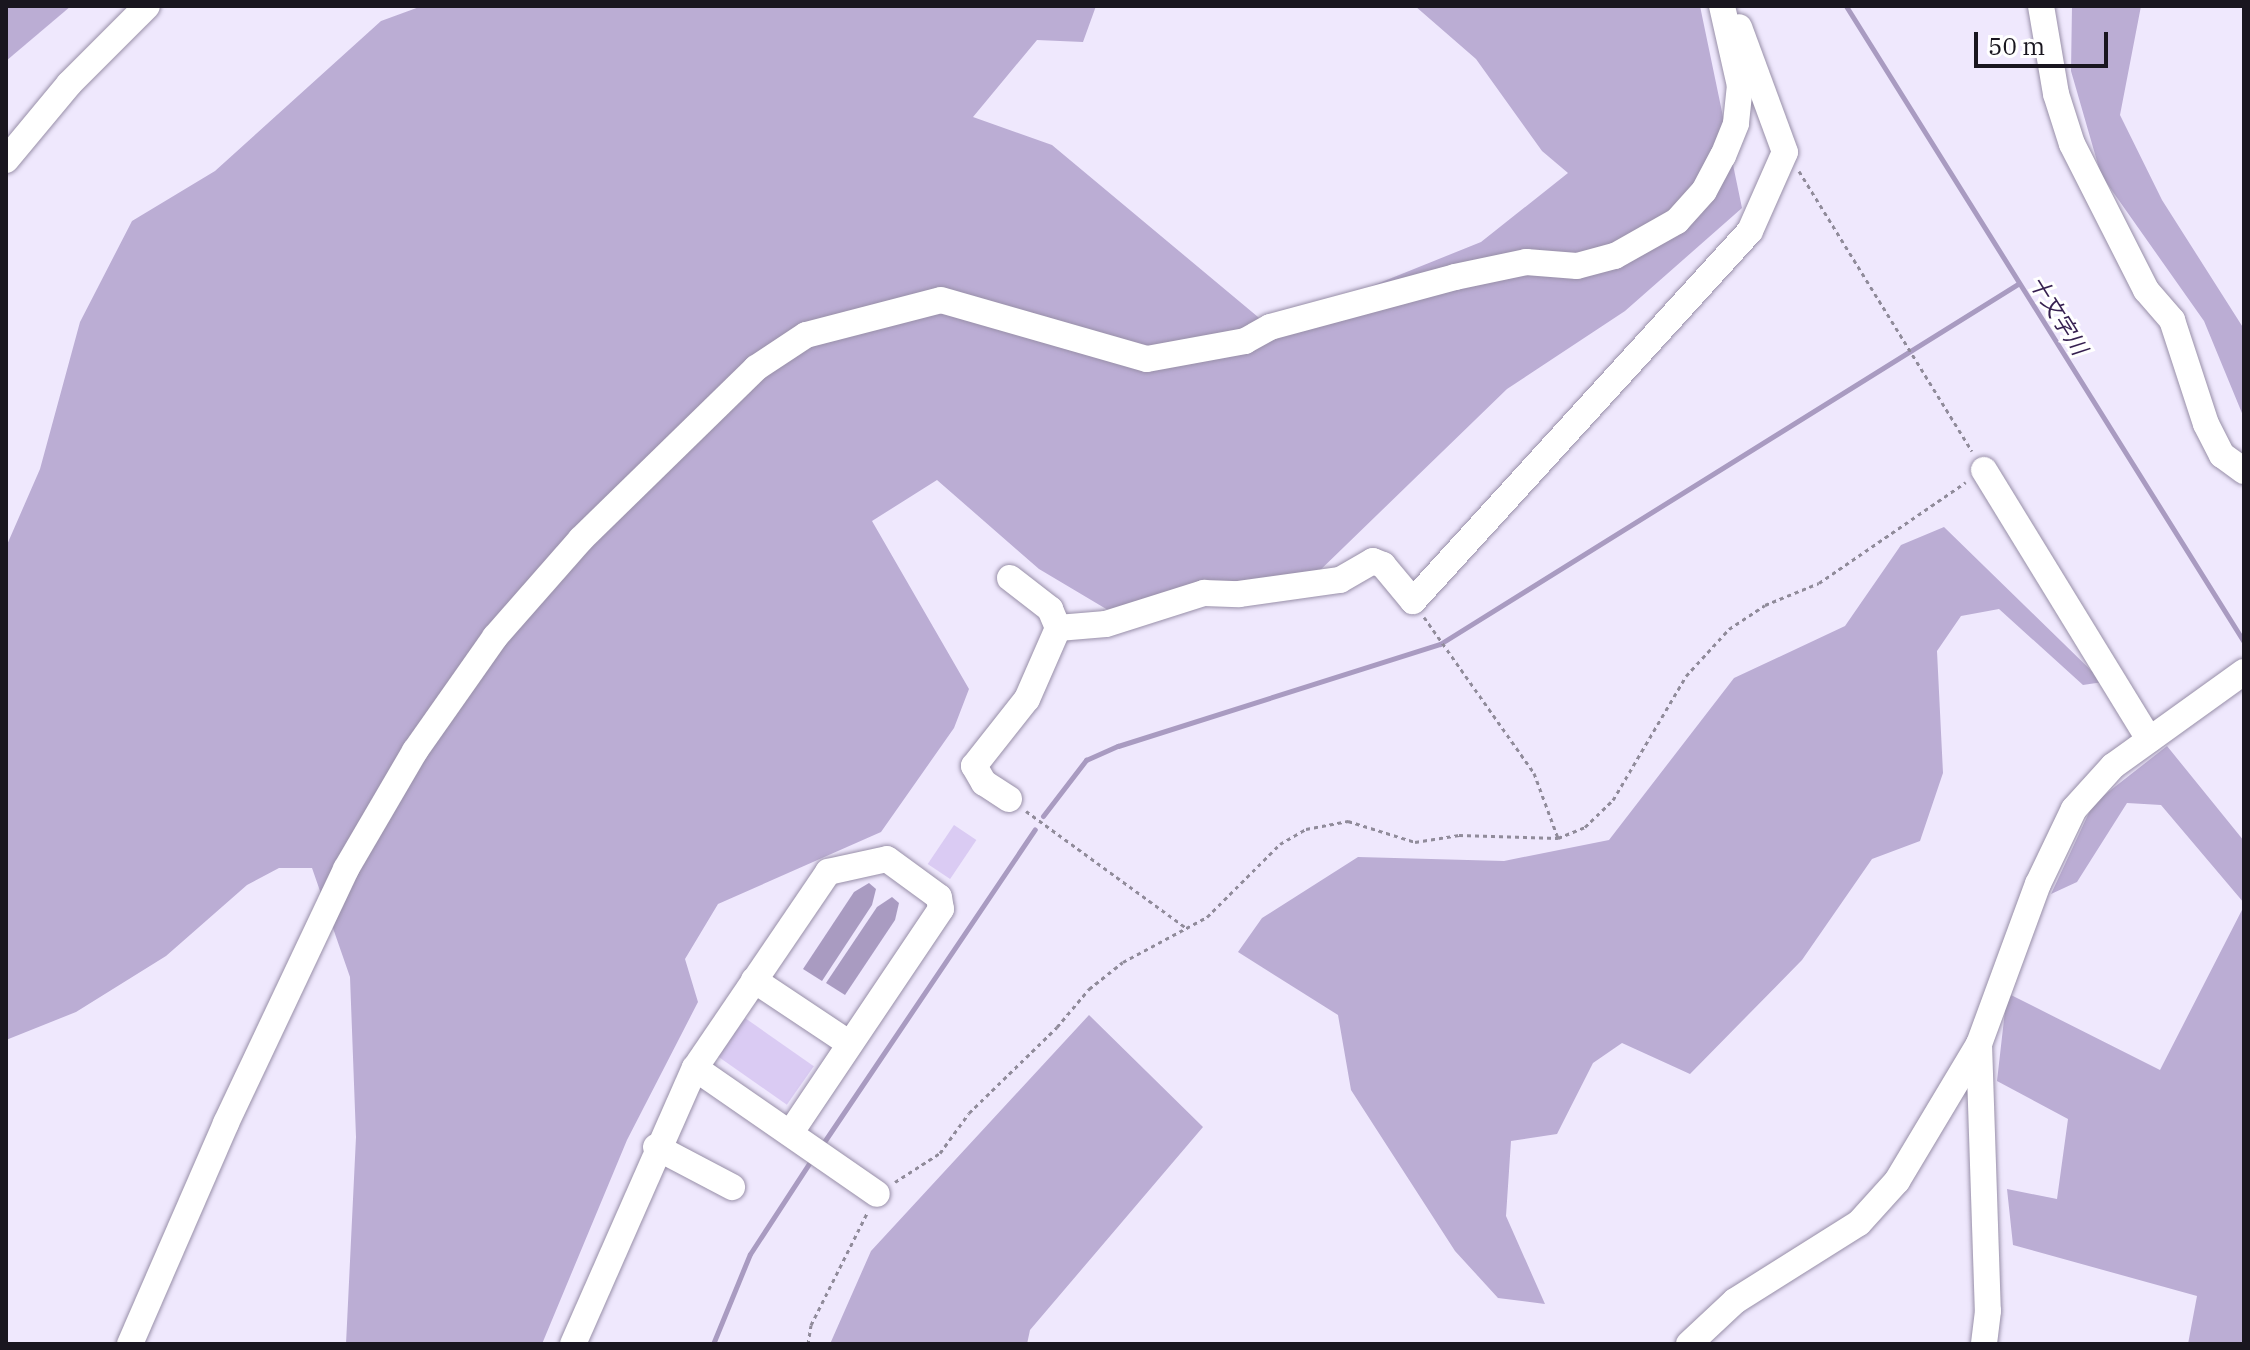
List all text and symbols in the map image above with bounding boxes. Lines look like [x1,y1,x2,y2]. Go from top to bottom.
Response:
scale bar [1978,16,2112,66]
text: 50 m [1988,30,2045,62]
water label: 十文字川 [2024,271,2094,359]

